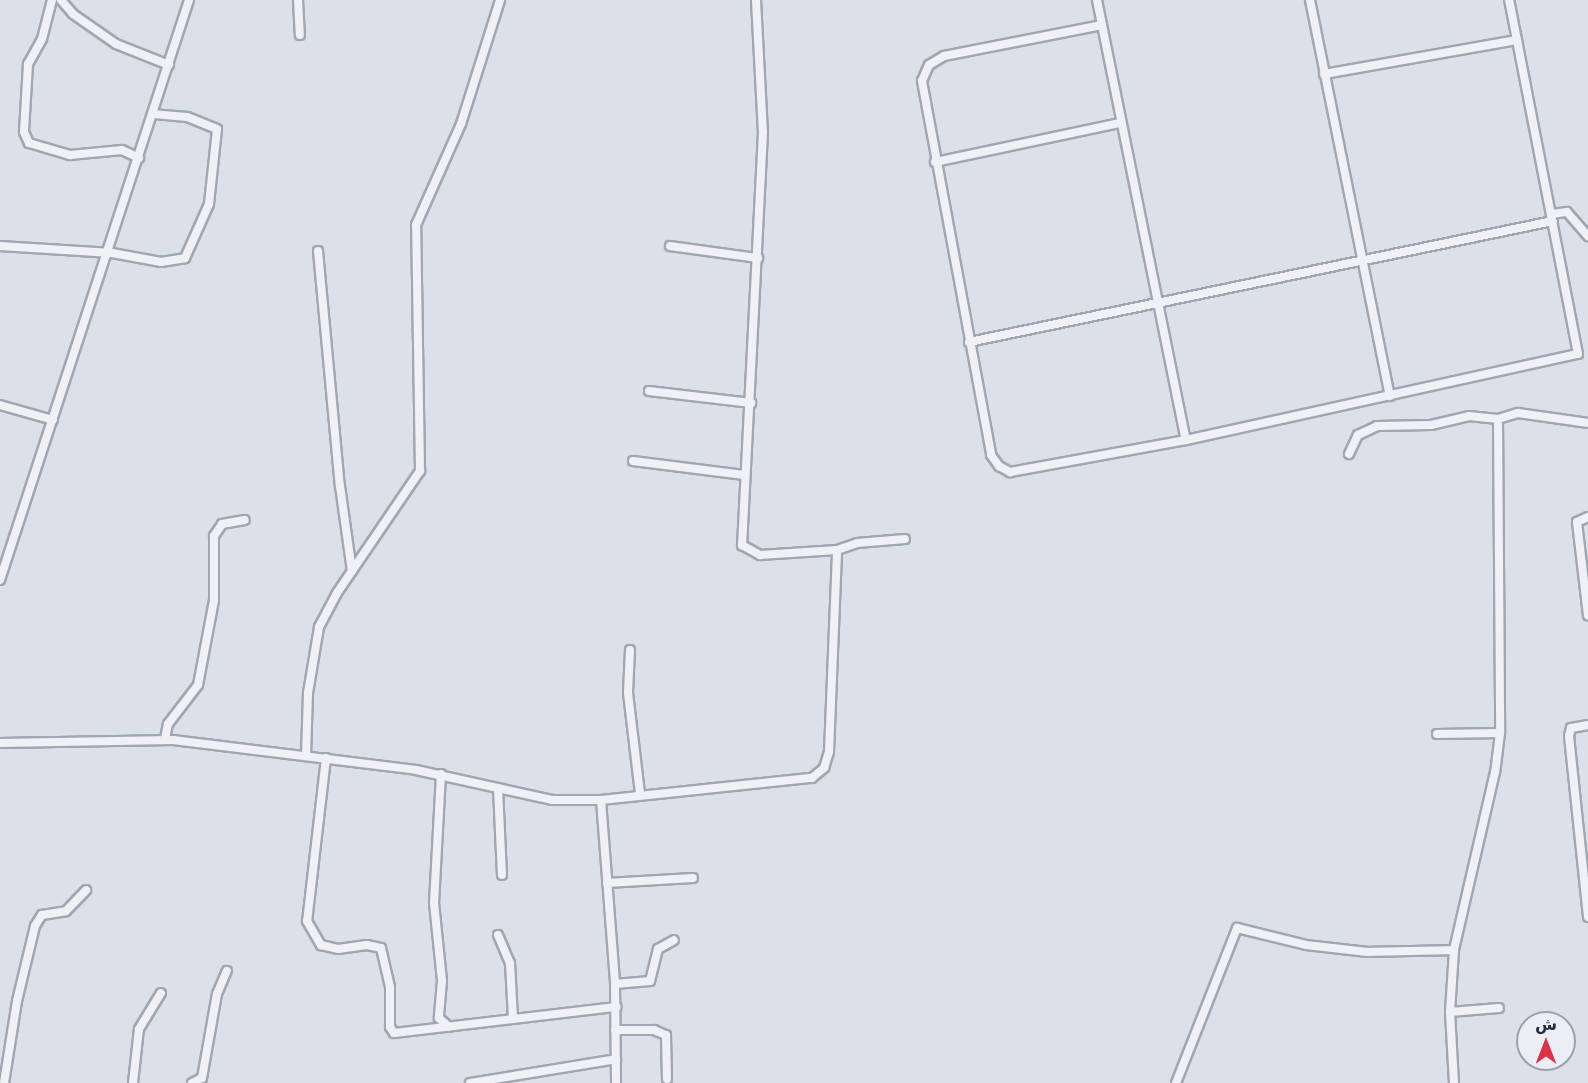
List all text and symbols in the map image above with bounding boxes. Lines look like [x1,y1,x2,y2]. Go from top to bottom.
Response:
north arrow [1516,1011,1576,1071]
text: ش [1535,1015,1557,1034]

